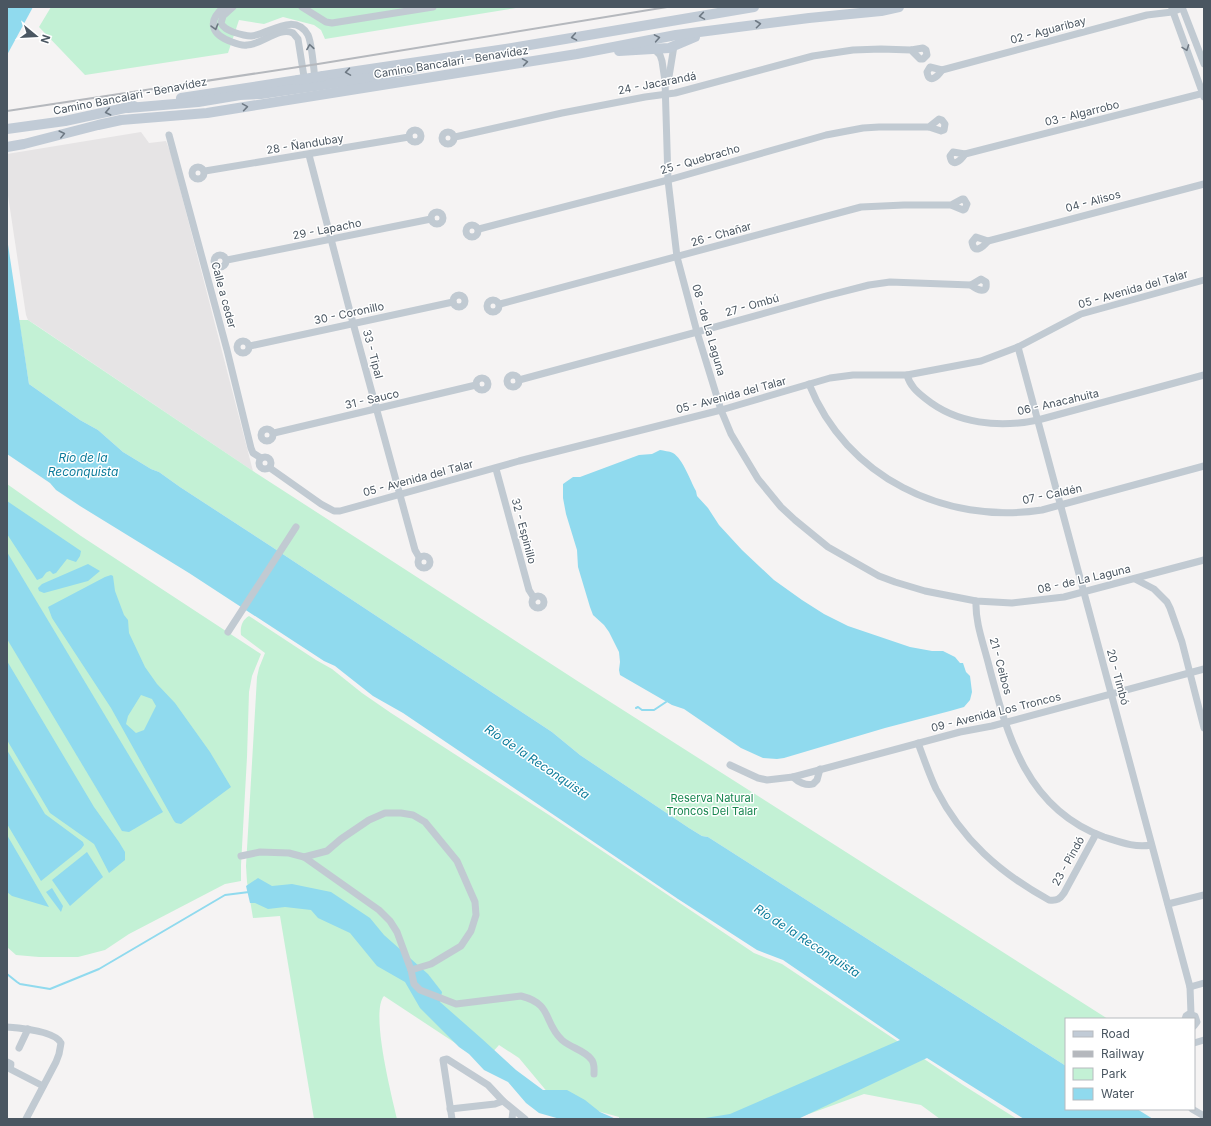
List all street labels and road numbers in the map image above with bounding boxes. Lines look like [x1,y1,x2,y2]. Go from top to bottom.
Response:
street label: 02 - Aguaribay [1009,13,1087,47]
street label: Camino Bancalari - Benavídez [373,43,529,81]
street label: 24 - Jacarandá [617,69,697,97]
street label: Camino Bancalari - Benavídez [52,74,208,118]
street label: 03 - Algarrobo [1043,97,1121,129]
street label: 28 - Ñandubay [265,131,345,157]
street label: 25 - Quebracho [658,141,742,177]
street label: 04 - Alisos [1064,187,1122,215]
street label: 29 - Lapacho [292,215,363,243]
street label: 26 - Chañar [689,219,753,249]
street label: Calle a ceder [208,260,240,330]
street label: 05 - Avenida del Talar [1076,267,1190,311]
street label: 08 - de La Laguna [689,282,729,378]
street label: 27 - Ombú [723,291,781,319]
street label: 30 - Coronillo [313,299,386,327]
street label: 33 - Tipal [360,328,386,380]
street label: 05 - Avenida del Talar [674,374,788,416]
street label: 31 - Sauco [344,386,401,412]
street label: 06 - Anacahuita [1016,386,1100,418]
street label: 05 - Avenida del Talar [361,457,475,499]
street label: 07 - Caldén [1021,481,1083,507]
street label: 32 - Espinillo [508,497,540,566]
street label: 08 - de La Laguna [1036,561,1132,597]
street label: 21 - Ceibos [987,636,1015,696]
street label: 20 - Timbó [1104,647,1132,707]
street label: 09 - Avenida Los Troncos [930,689,1063,735]
street label: 23 - Pindó [1049,834,1087,888]

